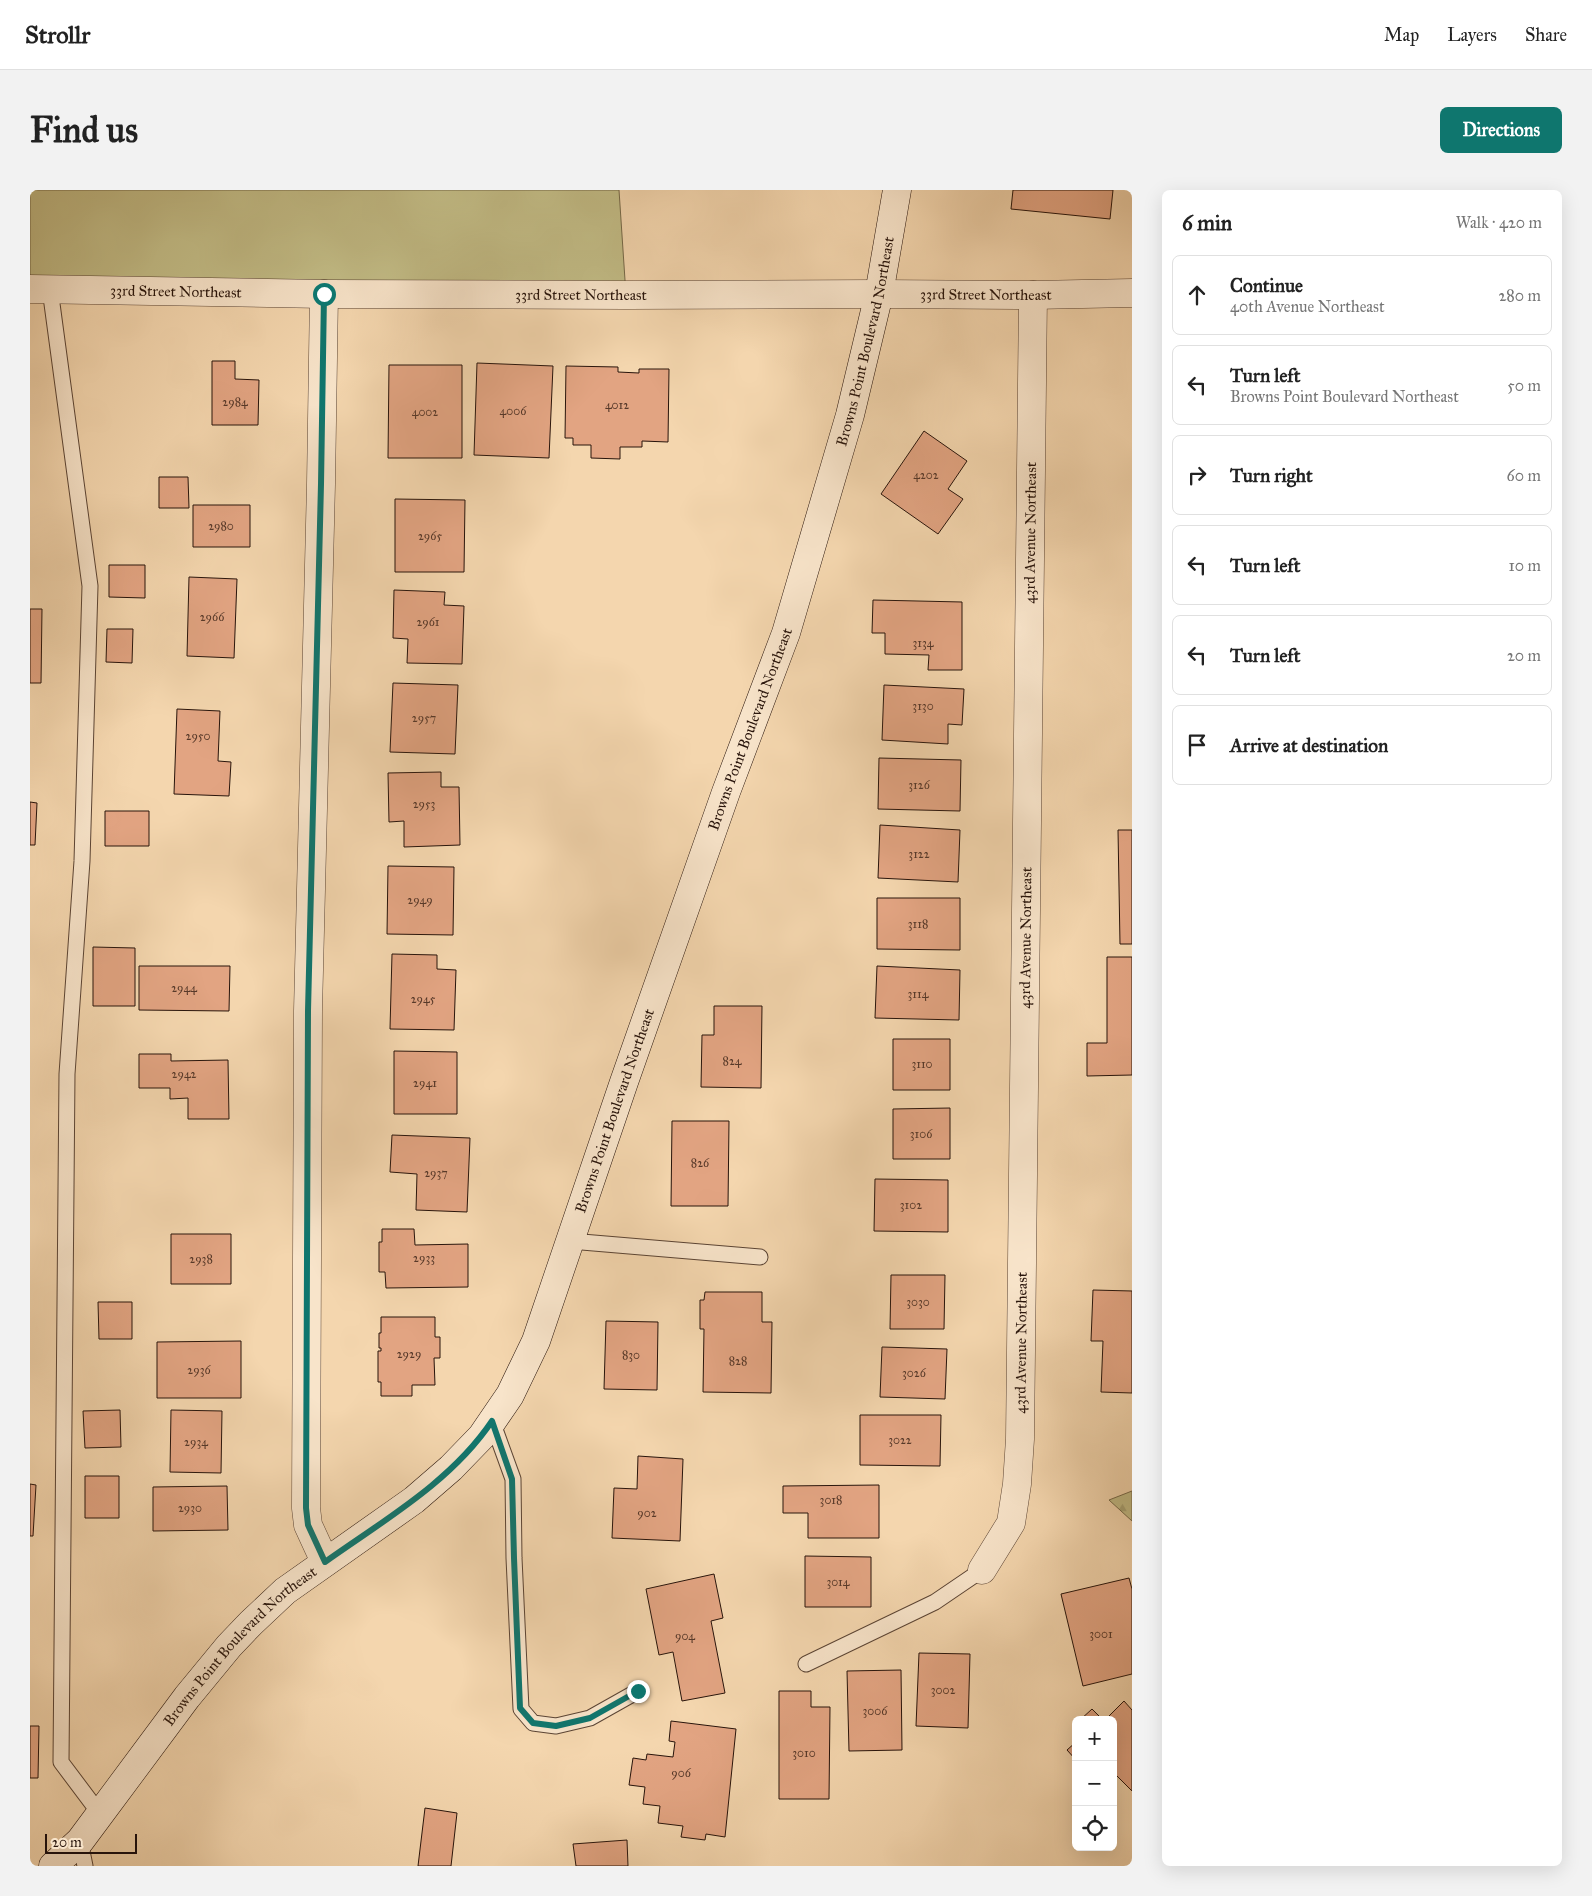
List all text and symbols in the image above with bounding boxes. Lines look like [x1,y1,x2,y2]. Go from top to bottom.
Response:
text: Strollr [25,20,90,50]
text: Map [1384,24,1419,46]
text: Layers [1447,24,1497,46]
text: Share [1525,24,1567,46]
button: Directions [1440,107,1562,153]
text: Find us [30,109,138,152]
text: 6 min [1182,210,1232,236]
text: Walk · 420 m [1456,213,1542,232]
street label: Browns Point Boulevard Northeast [832,234,898,448]
text: Continue [1230,274,1303,297]
street label: 33rd Street Northeast [110,281,243,302]
icon: ahead [1183,281,1211,309]
route start [313,283,336,306]
street label: 33rd Street Northeast [920,285,1053,304]
street label: 33rd Street Northeast [515,286,647,304]
text: 280 m [1498,286,1541,305]
text: 40th Avenue Northeast [1230,297,1385,316]
text: Turn left [1230,364,1300,387]
icon: left [1183,371,1211,399]
text: 50 m [1507,376,1541,395]
text: Browns Point Boulevard Northeast [1230,387,1459,406]
house number: 2984 [222,395,248,409]
house number: 4012 [605,398,629,412]
house number: 4006 [500,404,527,418]
house number: 4002 [412,405,438,419]
street label: 43rd Avenue Northeast [1020,461,1040,604]
icon: right [1183,461,1211,489]
text: Turn right [1230,464,1313,487]
text: 60 m [1507,466,1541,485]
house number: 4202 [913,468,939,482]
house number: 2980 [208,519,234,533]
house number: 2965 [418,529,442,543]
icon: left [1183,551,1211,579]
text: Turn left [1230,554,1300,577]
text: 10 m [1509,556,1541,575]
house number: 2966 [200,610,225,624]
house number: 2961 [416,615,440,629]
street label: Browns Point Boulevard Northeast [704,625,796,833]
house number: 3134 [912,636,934,650]
icon: left [1183,641,1211,669]
text: Turn left [1230,644,1300,667]
text: 20 m [1507,646,1541,665]
house number: 3130 [912,699,934,713]
house number: 2957 [412,711,436,725]
house number: 2950 [186,729,210,743]
icon: arrive [1183,731,1211,759]
text: Arrive at destination [1230,734,1388,757]
house number: 3126 [908,778,931,792]
house number: 2953 [413,797,436,811]
house number: 3122 [908,847,930,861]
street label: 43rd Avenue Northeast [1016,866,1036,1009]
house number: 2949 [407,893,433,907]
house number: 3118 [908,917,928,931]
house number: 2944 [171,981,197,995]
house number: 3114 [908,987,929,1001]
house number: 2945 [411,992,436,1006]
street label: Browns Point Boulevard Northeast [571,1006,658,1215]
house number: 824 [723,1054,742,1068]
house number: 3110 [911,1057,933,1071]
house number: 2942 [172,1067,197,1081]
house number: 2941 [413,1076,437,1090]
house number: 3106 [910,1127,933,1141]
house number: 826 [691,1156,710,1170]
house number: 2937 [424,1166,448,1180]
house number: 3102 [900,1198,922,1212]
house number: 2933 [413,1251,435,1265]
house number: 2938 [189,1252,213,1266]
street label: 43rd Avenue Northeast [1011,1271,1031,1414]
house number: 3030 [906,1295,930,1309]
house number: 2929 [397,1347,421,1361]
house number: 830 [622,1348,640,1362]
house number: 828 [729,1354,747,1368]
house number: 2936 [187,1363,211,1377]
house number: 3026 [902,1366,927,1380]
house number: 3022 [888,1433,912,1447]
house number: 2934 [184,1435,208,1449]
house number: 3018 [820,1493,842,1507]
house number: 2930 [178,1501,202,1515]
house number: 902 [637,1506,657,1520]
street label: Browns Point Boulevard Northeast [160,1562,321,1729]
house number: 3014 [826,1575,850,1589]
house number: 3001 [1089,1627,1113,1641]
house number: 904 [675,1629,695,1643]
route end [627,1680,650,1703]
house number: 3002 [931,1683,955,1697]
house number: 3006 [863,1704,888,1718]
map controls [1072,1716,1117,1851]
button: + [1072,1716,1117,1761]
house number: 3010 [792,1746,816,1760]
button: − [1072,1761,1117,1806]
house number: 906 [671,1766,692,1780]
button: locate [1072,1806,1117,1851]
scale bar [45,1831,138,1854]
text: 20 m [52,1834,82,1851]

